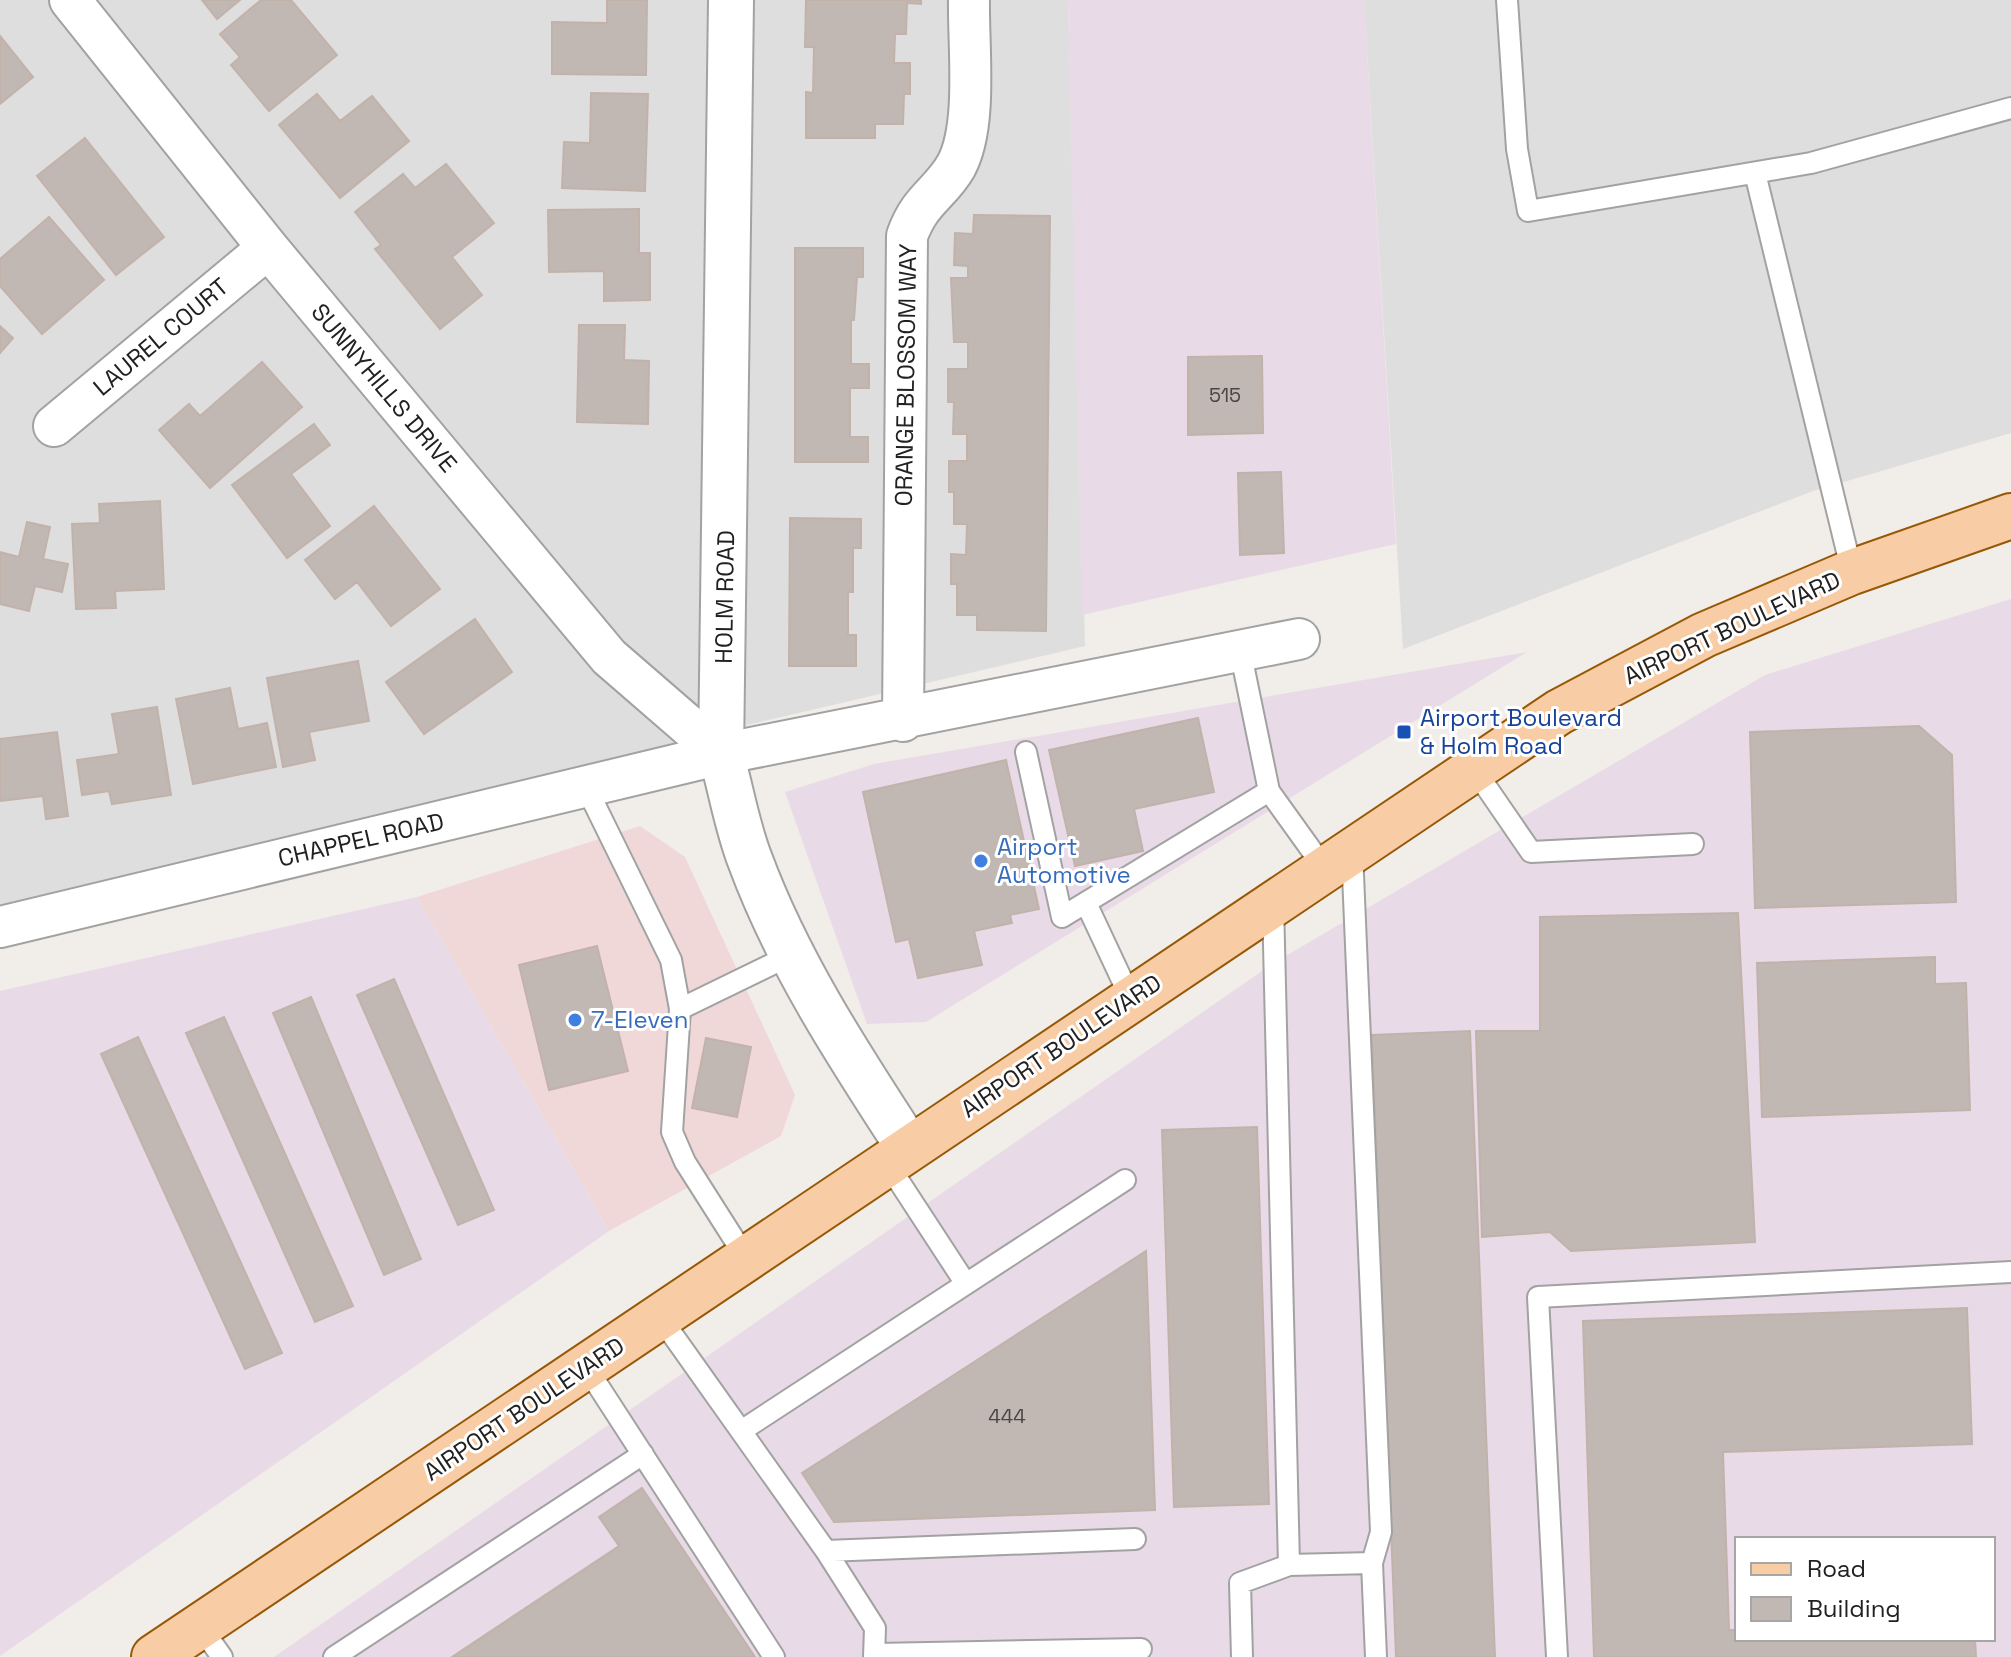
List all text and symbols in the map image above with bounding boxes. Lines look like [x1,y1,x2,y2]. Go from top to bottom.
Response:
street label: ORANGE BLOSSOM WAY [888,243,923,507]
street label: LAUREL COURT [86,271,235,402]
street label: SUNNYHILLS DRIVE [305,297,464,479]
house number: 515 [1209,382,1241,408]
street label: HOLM ROAD [708,530,741,664]
street label: AIRPORT BOULEVARD [1619,564,1845,691]
place label: Airport Boulevard & Holm Road [1420,702,1622,761]
marker: Airport Boulevard & Holm Road [1395,723,1413,741]
street label: CHAPPEL ROAD [275,805,447,874]
place label: Airport Automotive [997,831,1131,890]
marker: Airport Automotive [972,852,990,870]
street label: AIRPORT BOULEVARD [954,967,1167,1124]
place label: 7-Eleven [591,1004,689,1035]
marker: 7-Eleven [566,1011,584,1029]
street label: AIRPORT BOULEVARD [417,1330,630,1487]
house number: 444 [988,1403,1026,1429]
legend [1735,1537,1995,1641]
text: Road [1807,1553,1866,1584]
text: Building [1807,1593,1901,1624]

